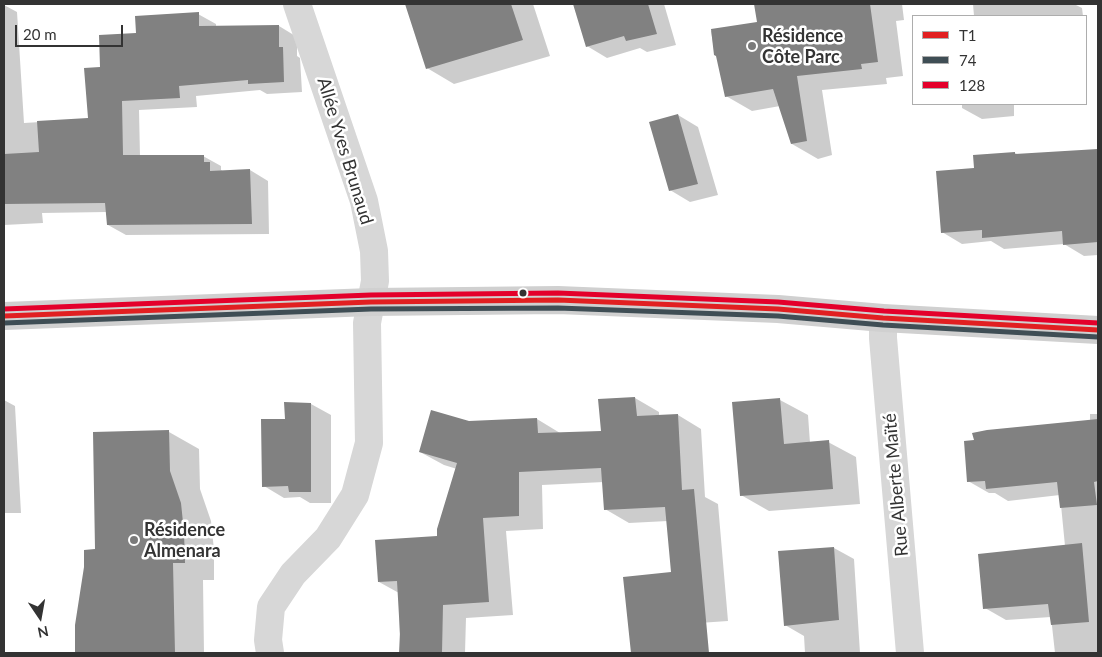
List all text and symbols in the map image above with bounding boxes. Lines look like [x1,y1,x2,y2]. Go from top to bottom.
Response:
scale bar [18,15,125,47]
legend [912,15,1087,105]
text: 20 m [23,25,57,43]
place label: Résidence Côte Parc [762,25,843,68]
text: T1 [959,26,977,44]
marker: Résidence Côte Parc [746,40,758,52]
text: 74 [959,51,976,69]
street label: Allée Yves Brunaud [312,75,378,227]
text: 128 [959,76,985,94]
unlabelled marker [518,288,528,298]
street label: Rue Alberte Maïté [879,412,913,558]
place label: Résidence Almenara [144,519,225,562]
marker: Résidence Almenara [128,534,140,546]
north arrow [15,592,65,642]
text: N [36,623,50,642]

